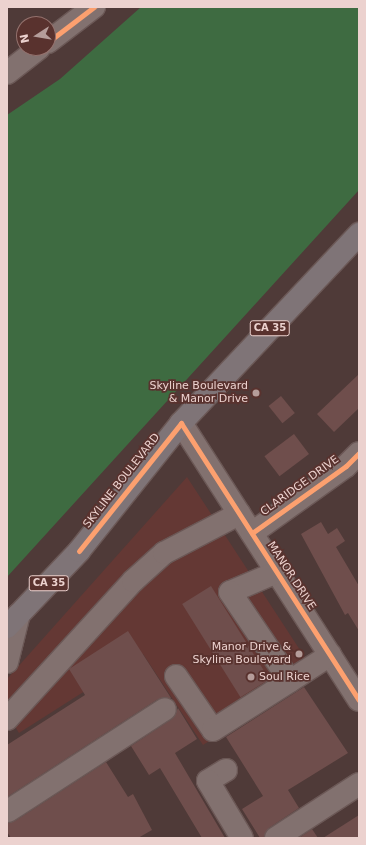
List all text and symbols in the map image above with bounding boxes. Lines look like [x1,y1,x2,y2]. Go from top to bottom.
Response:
north arrow [16,16,56,56]
text: N [17,33,32,44]
road number: CA 35 [249,320,291,336]
place label: Skyline Boulevard & Manor Drive [150,380,248,406]
marker: Skyline Boulevard & Manor Drive [251,388,261,398]
street label: SKYLINE BOULEVARD [81,431,163,531]
street label: CLARIDGE DRIVE [258,453,342,519]
street label: MANOR DRIVE [264,539,318,613]
road number: CA 35 [28,575,70,591]
place label: Manor Drive & Skyline Boulevard [193,641,291,667]
marker: Manor Drive & Skyline Boulevard [294,649,304,659]
place label: Soul Rice [259,670,310,684]
marker: Soul Rice [246,672,256,682]

